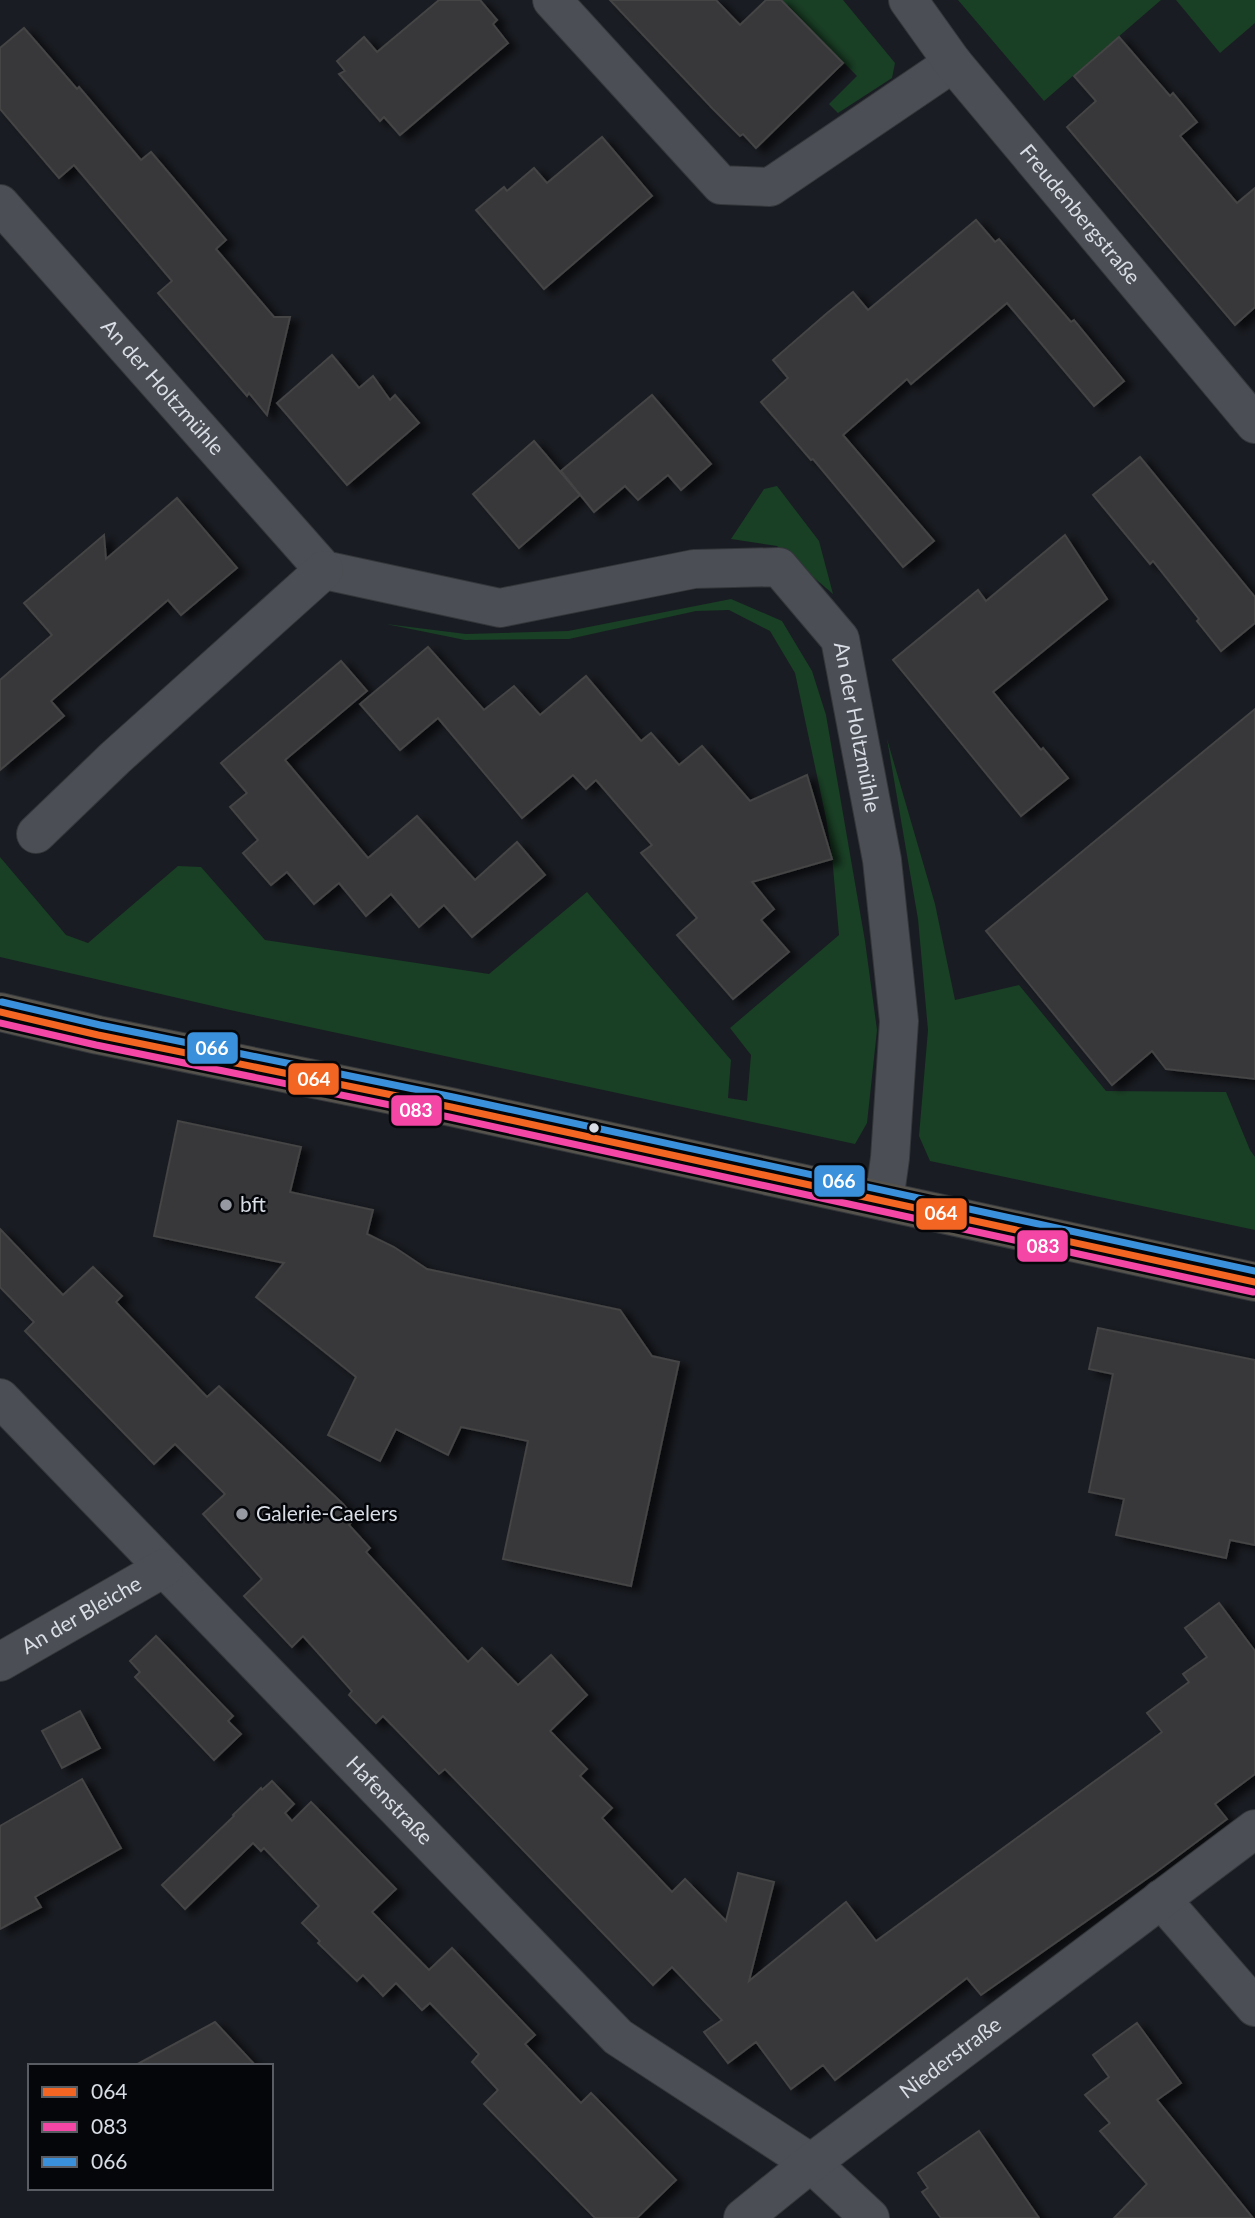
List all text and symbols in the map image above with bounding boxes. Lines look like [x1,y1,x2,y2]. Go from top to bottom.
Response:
street label: Freudenbergstraße [1015,139,1147,289]
street label: An der Holtzmühle [97,313,230,460]
street label: An der Holtzmühle [830,640,887,814]
line badge: 066 [186,1031,239,1065]
text: 066 [195,1036,229,1059]
line badge: 064 [287,1062,340,1096]
text: 064 [297,1067,331,1090]
line badge: 083 [390,1094,443,1127]
text: 083 [399,1098,433,1121]
unlabelled marker [587,1121,601,1135]
line badge: 066 [813,1164,866,1198]
text: 066 [822,1169,856,1192]
place label: bft [240,1191,267,1216]
marker: bft [218,1197,234,1213]
line badge: 064 [915,1197,968,1231]
text: 064 [924,1201,958,1224]
line badge: 083 [1016,1229,1069,1263]
text: 083 [1026,1234,1060,1257]
place label: Galerie-Caelers [256,1500,398,1525]
marker: Galerie-Caelers [234,1506,250,1522]
street label: An der Bleiche [16,1570,145,1658]
street label: Hafenstraße [342,1750,439,1849]
street label: Niederstraße [894,2011,1005,2103]
legend [28,2064,273,2190]
text: 064 [91,2078,128,2103]
text: 083 [91,2113,128,2138]
text: 066 [91,2148,128,2173]

